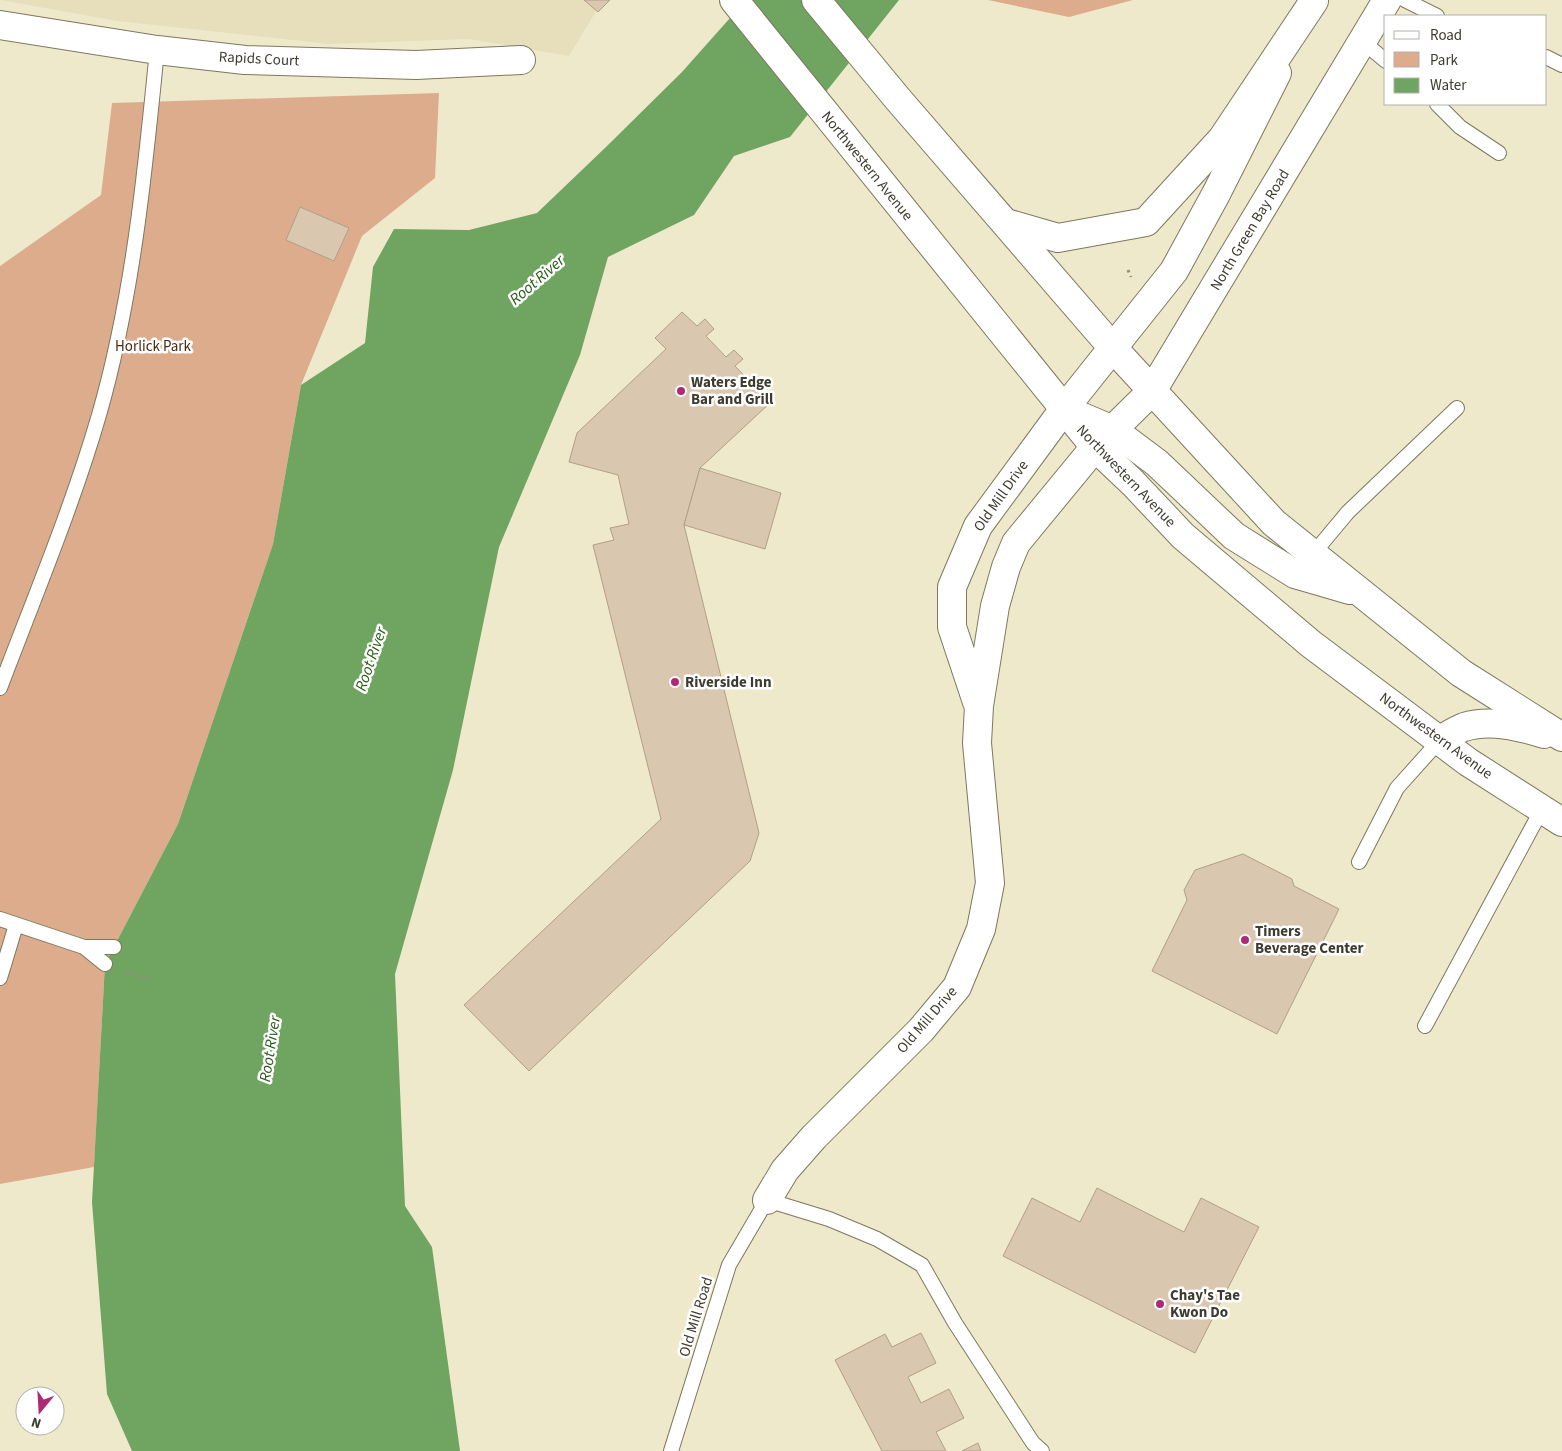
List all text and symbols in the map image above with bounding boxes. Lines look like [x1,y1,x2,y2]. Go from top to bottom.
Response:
legend [1384,15,1547,105]
text: Road [1430,25,1462,46]
street label: Rapids Court [218,46,300,72]
text: Park [1430,50,1459,71]
text: Water [1430,75,1467,96]
street label: Northwestern Avenue [816,107,918,225]
street label: North Green Bay Road [1205,165,1295,295]
water label: Root River [505,249,570,310]
park label: Horlick Park [115,336,192,357]
place label: Waters Edge Bar and Grill [691,372,774,410]
marker: Waters Edge Bar and Grill [675,385,687,397]
street label: Northwestern Avenue [1071,420,1181,532]
street label: Old Mill Drive [969,456,1033,536]
water label: Root River [350,623,393,694]
place label: Riverside Inn [685,672,772,693]
marker: Riverside Inn [669,676,681,688]
street label: Northwestern Avenue [1375,688,1497,784]
place label: Timers Beverage Center [1255,921,1364,959]
marker: Timers Beverage Center [1239,934,1251,946]
street label: Old Mill Drive [892,982,962,1058]
water label: Root River [254,1013,286,1084]
street label: Old Mill Road [674,1274,718,1360]
place label: Chay's Tae Kwon Do [1170,1285,1240,1323]
marker: Chay's Tae Kwon Do [1154,1298,1166,1310]
north arrow [15,1386,65,1436]
text: N [29,1411,44,1433]

